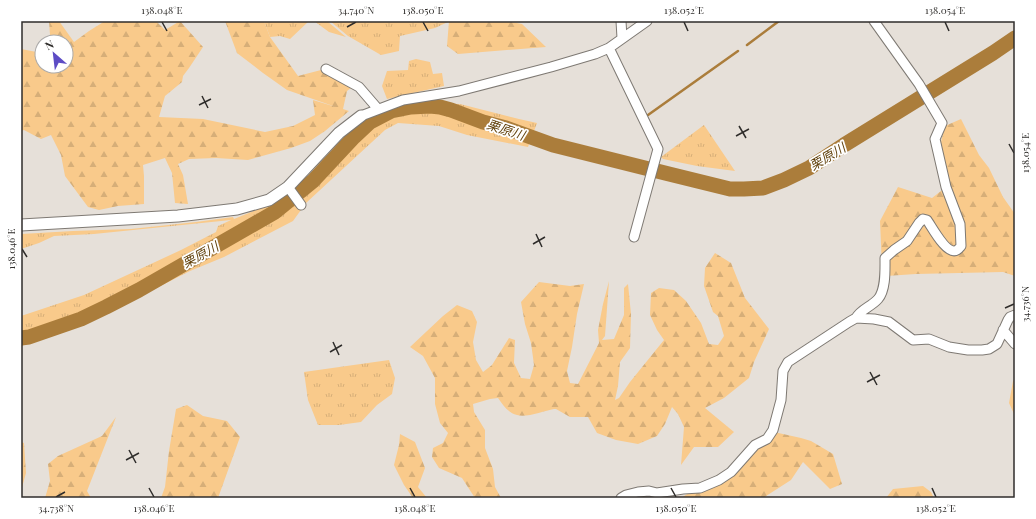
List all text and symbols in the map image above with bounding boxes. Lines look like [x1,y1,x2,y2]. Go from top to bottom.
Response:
text: 138.048°E [141,3,183,17]
text: 34.740°N [338,3,374,17]
text: 138.050°E [402,3,444,17]
text: 138.052°E [664,3,704,17]
text: 138.054°E [925,3,965,17]
north arrow [34,34,74,74]
text: N [42,36,56,53]
water label: 栗原川 [485,115,529,144]
text: 138.054°E [1018,133,1032,173]
water label: 栗原川 [806,138,850,173]
text: 138.046°E [4,228,18,270]
water label: 栗原川 [179,236,223,271]
text: 34.736°N [1018,286,1032,322]
text: 34.738°N [38,501,74,515]
text: 138.046°E [133,501,175,515]
text: 138.048°E [394,501,436,515]
text: 138.050°E [655,501,697,515]
text: 138.052°E [916,501,956,515]

